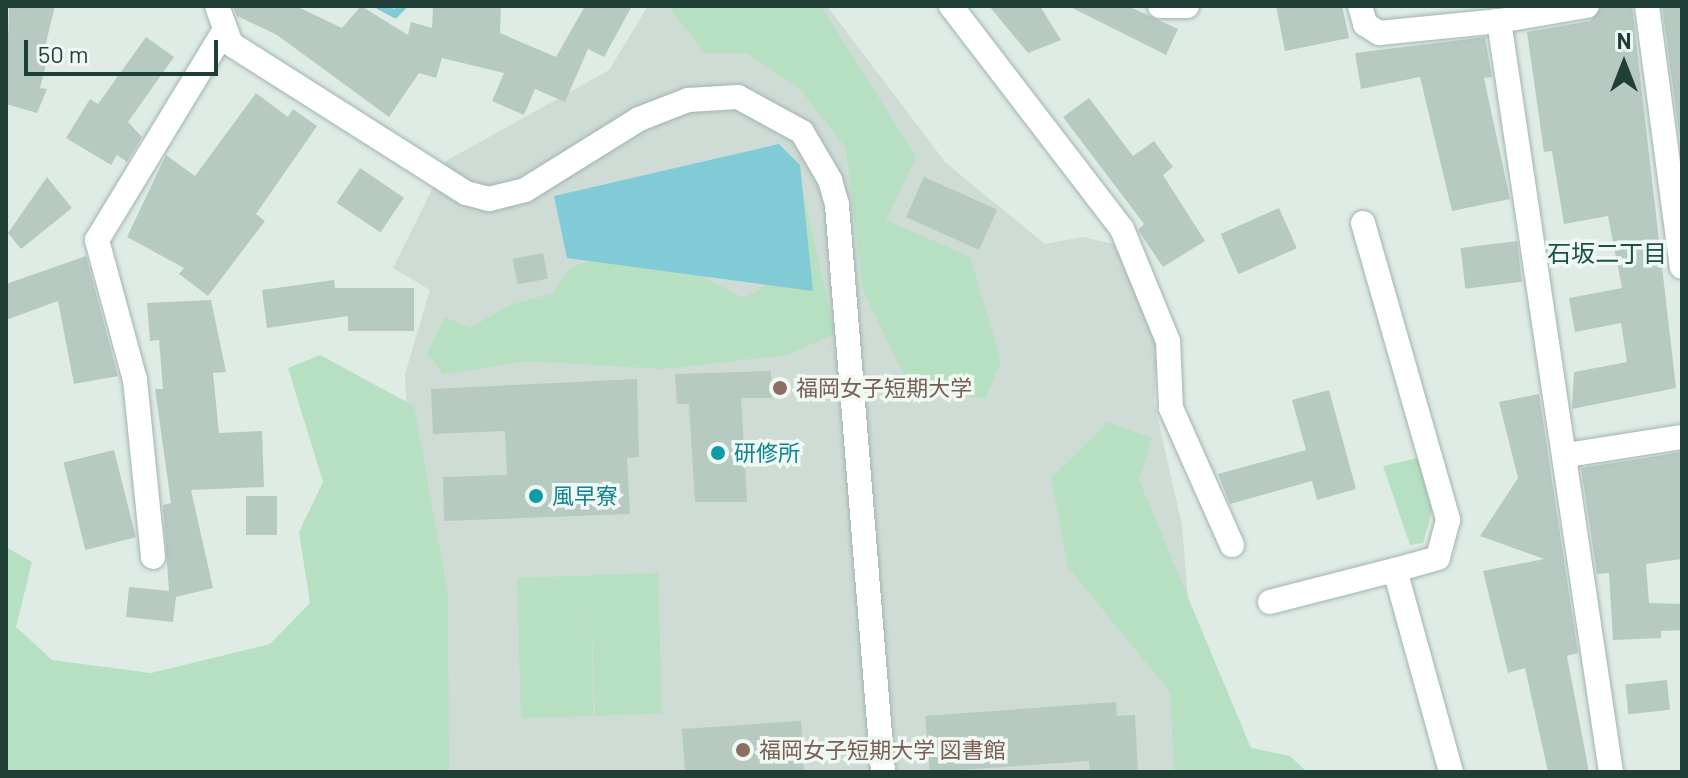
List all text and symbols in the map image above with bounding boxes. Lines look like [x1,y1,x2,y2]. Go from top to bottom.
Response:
scale bar [28,24,222,74]
north arrow [1584,24,1664,104]
text: N [1617,27,1631,53]
text: 50 m [38,39,89,68]
district label: 石坂二丁目 [1547,239,1667,267]
place label: 福岡女子短期大学 [796,375,972,401]
marker: 福岡女子短期大学 [771,379,789,397]
place label: 研修所 [734,440,800,466]
marker: 研修所 [709,444,727,462]
place label: 風早寮 [552,483,618,509]
marker: 風早寮 [527,487,545,505]
place label: 福岡女子短期大学 図書館 [759,737,1005,763]
marker: 福岡女子短期大学 図書館 [734,741,752,759]

